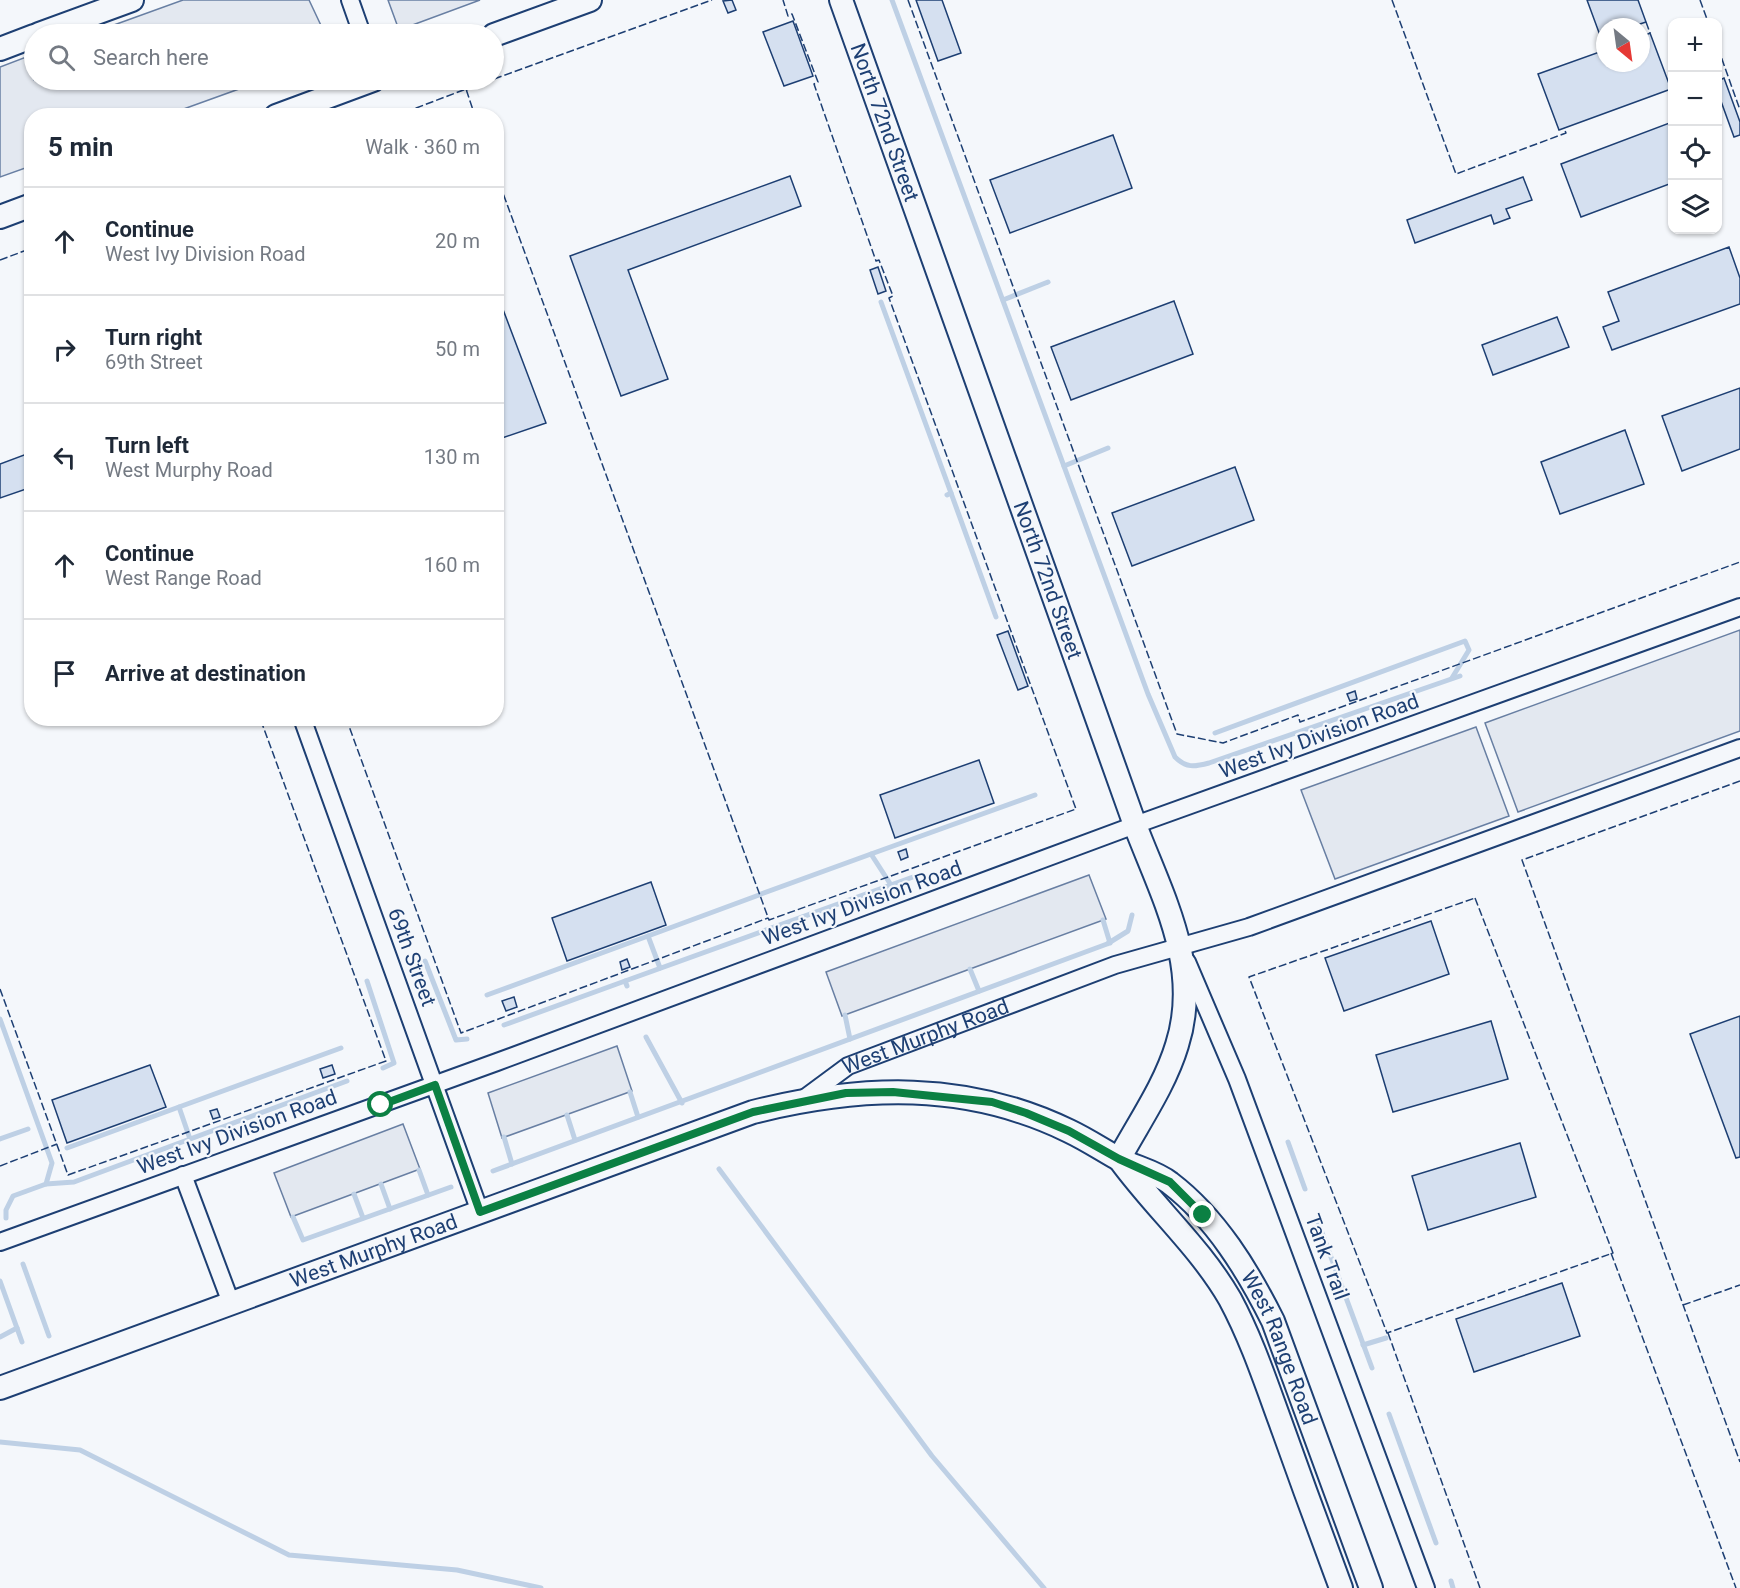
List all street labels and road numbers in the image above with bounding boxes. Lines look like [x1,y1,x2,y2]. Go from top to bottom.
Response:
street label: North 72nd Street [845,40,924,205]
street label: North 72nd Street [1009,498,1087,663]
street label: West Ivy Division Road [1216,689,1422,783]
street label: West Ivy Division Road [759,856,965,950]
street label: 69th Street [383,905,441,1009]
street label: West Murphy Road [839,994,1012,1079]
street label: West Ivy Division Road [134,1085,340,1179]
street label: West Murphy Road [287,1209,461,1293]
street label: Tank Trail [1300,1211,1354,1303]
street label: West Range Road [1236,1266,1322,1428]

